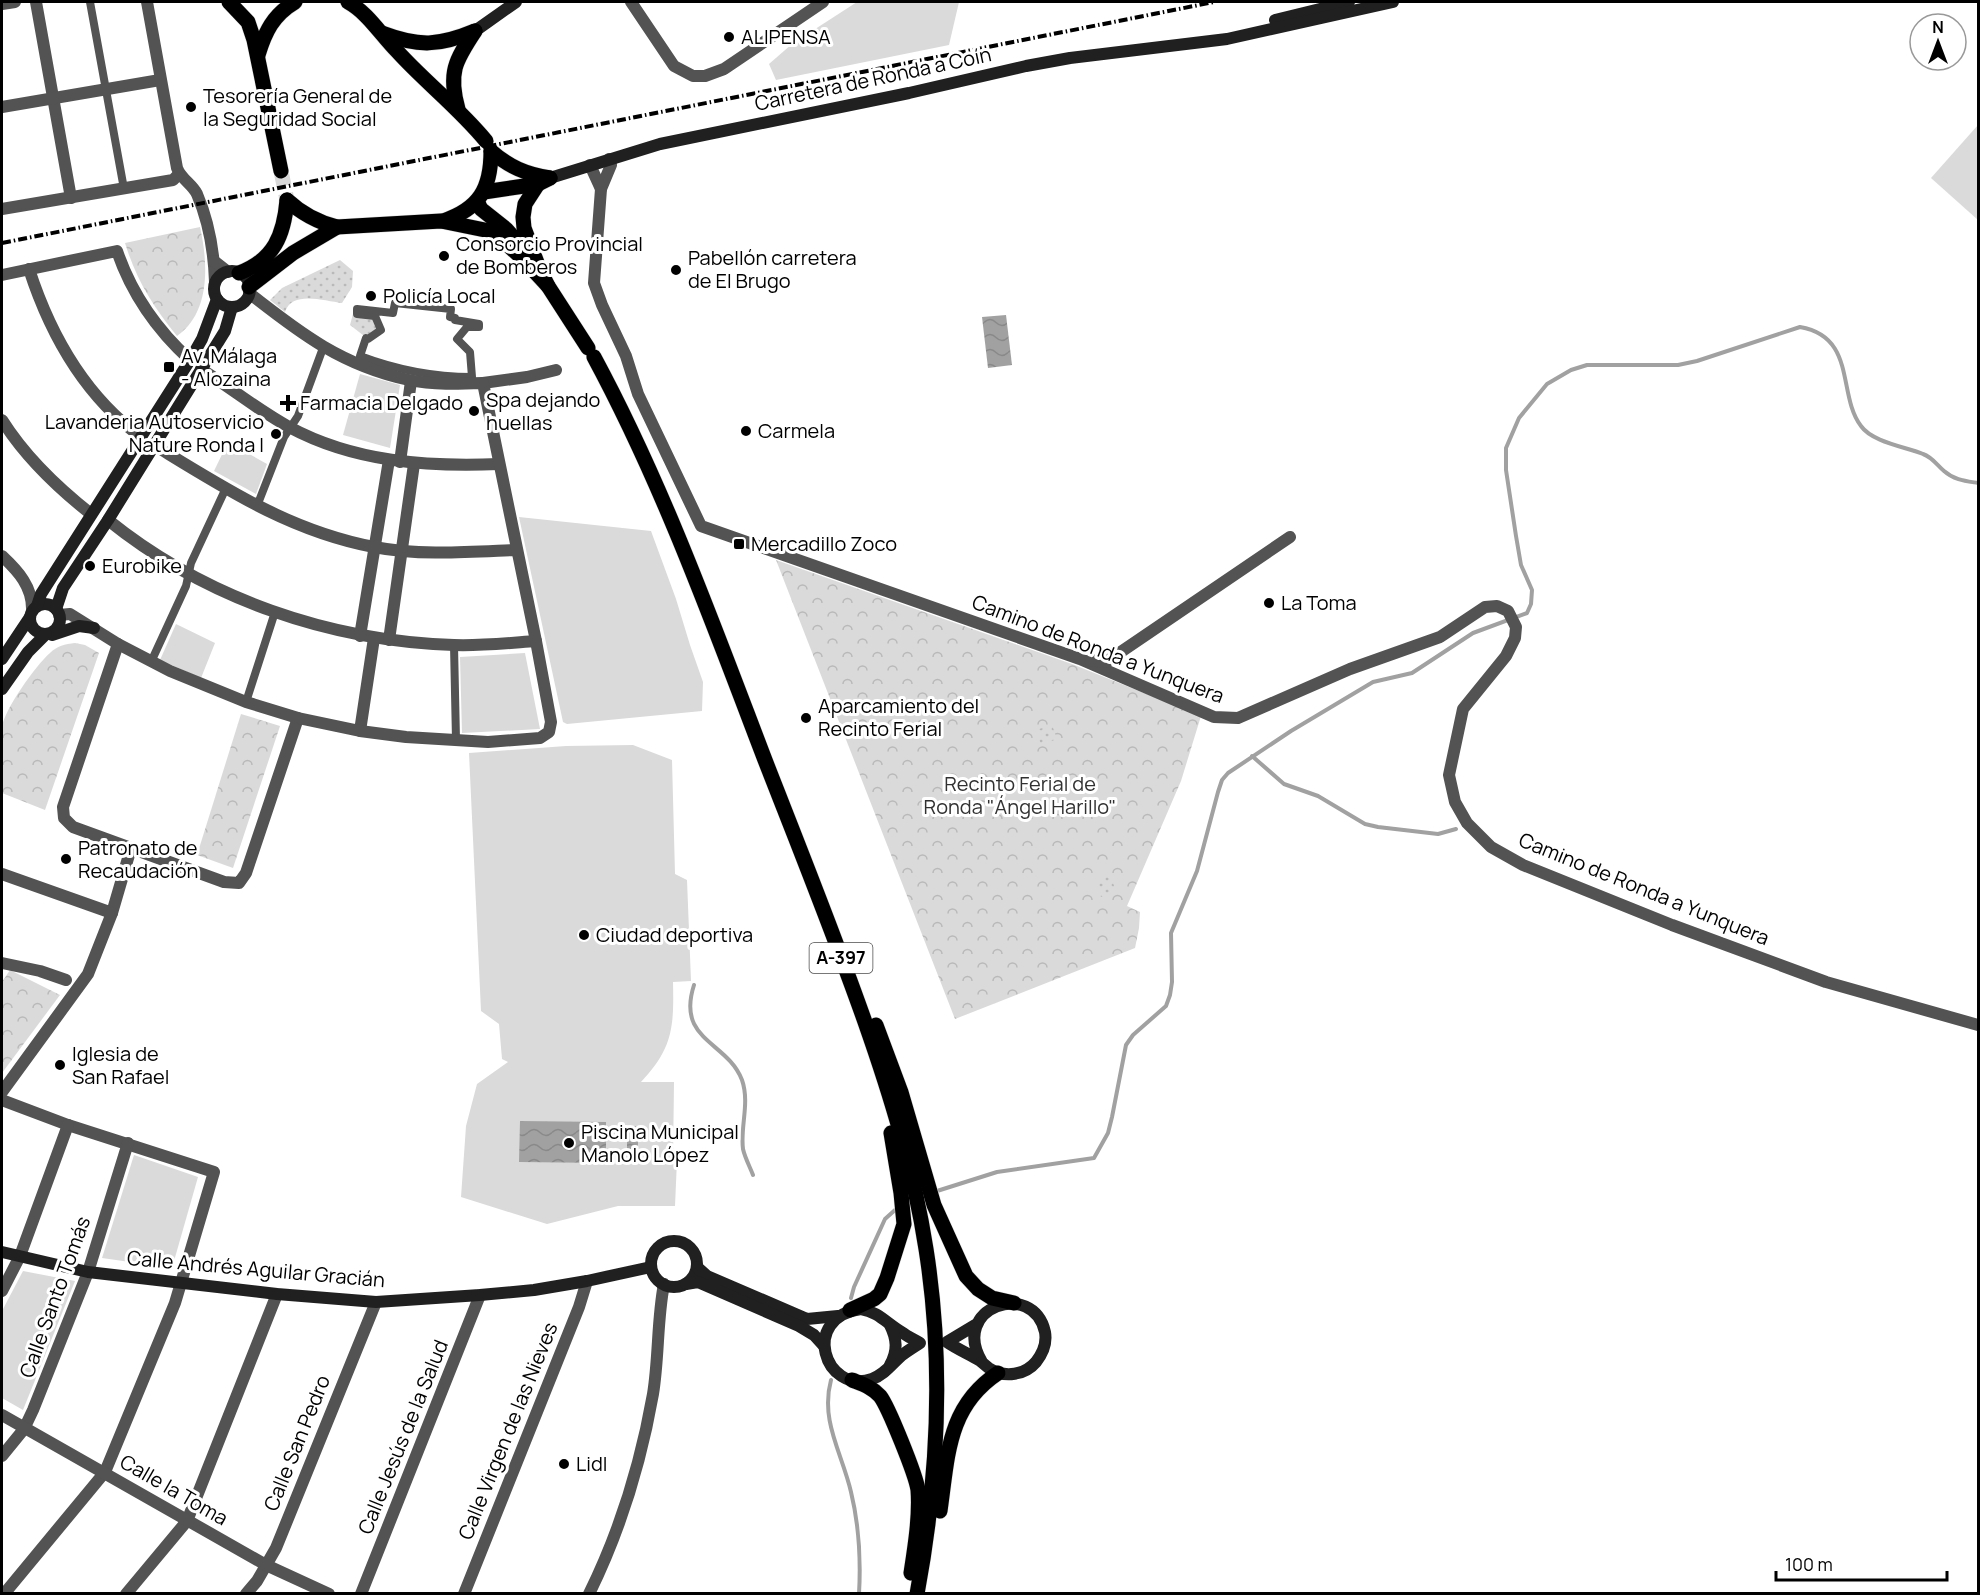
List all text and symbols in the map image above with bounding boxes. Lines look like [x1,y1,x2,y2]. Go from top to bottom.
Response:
north arrow [1908,12,1968,72]
text: N [1932,16,1944,38]
place label: ALIPENSA [741,23,831,50]
marker: ALIPENSA [722,30,736,44]
street label: Carretera de Ronda a Coín [752,40,994,117]
place label: Tesorería General de la Seguridad Social [203,82,392,132]
marker: Tesorería General de la Seguridad Social [184,100,198,114]
place label: Consorcio Provincial de Bomberos [456,230,643,280]
place label: Pabellón carretera de El Brugo [688,244,857,294]
marker: Consorcio Provincial de Bomberos [437,249,451,263]
marker: Pabellón carretera de El Brugo [669,263,683,277]
place label: Policía Local [383,282,496,309]
marker: Policía Local [364,289,378,303]
place label: Av. Málaga - Alozaina [181,342,277,392]
marker: Av. Málaga - Alozaina [162,360,176,374]
place label: Spa dejando huellas [486,386,601,436]
place label: Farmacia Delgado [300,389,463,416]
marker: Farmacia Delgado [281,396,295,410]
marker: Spa dejando huellas [467,404,481,418]
place label: Lavanderia Autoservicio Nature Ronda I [45,408,264,458]
place label: Carmela [758,417,835,444]
marker: Carmela [739,424,753,438]
marker: Lavanderia Autoservicio Nature Ronda I [269,427,283,441]
place label: Mercadillo Zoco [751,530,897,557]
marker: Mercadillo Zoco [732,537,746,551]
place label: Eurobike [102,552,182,579]
marker: Eurobike [83,559,97,573]
street label: Camino de Ronda a Yunquera [968,588,1228,709]
place label: La Toma [1281,589,1357,616]
marker: La Toma [1262,596,1276,610]
place label: Aparcamiento del Recinto Ferial [818,692,979,742]
marker: Aparcamiento del Recinto Ferial [799,711,813,725]
park label: Recinto Ferial de Ronda "Ángel Harillo" [924,770,1116,820]
street label: Camino de Ronda a Yunquera [1515,826,1773,951]
place label: Patronato de Recaudación [78,834,198,884]
marker: Patronato de Recaudación [59,852,73,866]
place label: Ciudad deportiva [596,921,753,948]
marker: Ciudad deportiva [577,928,591,942]
road number: A-397 [810,943,872,973]
place label: Iglesia de San Rafael [72,1040,169,1090]
marker: Iglesia de San Rafael [53,1058,67,1072]
place label: Piscina Municipal Manolo López [581,1118,739,1168]
marker: Piscina Municipal Manolo López [562,1136,576,1150]
street label: Calle Santo Tomás [13,1212,96,1381]
street label: Calle Andrés Aguilar Gracián [126,1244,386,1293]
street label: Calle Virgen de las Nieves [452,1318,564,1543]
street label: Calle Jesús de la Salud [351,1336,454,1538]
street label: Calle San Pedro [257,1371,336,1515]
street label: Calle la Toma [115,1448,233,1531]
place label: Lidl [576,1450,607,1477]
marker: Lidl [557,1457,571,1471]
scale bar [1776,1544,1947,1582]
text: 100 m [1785,1552,1833,1576]

